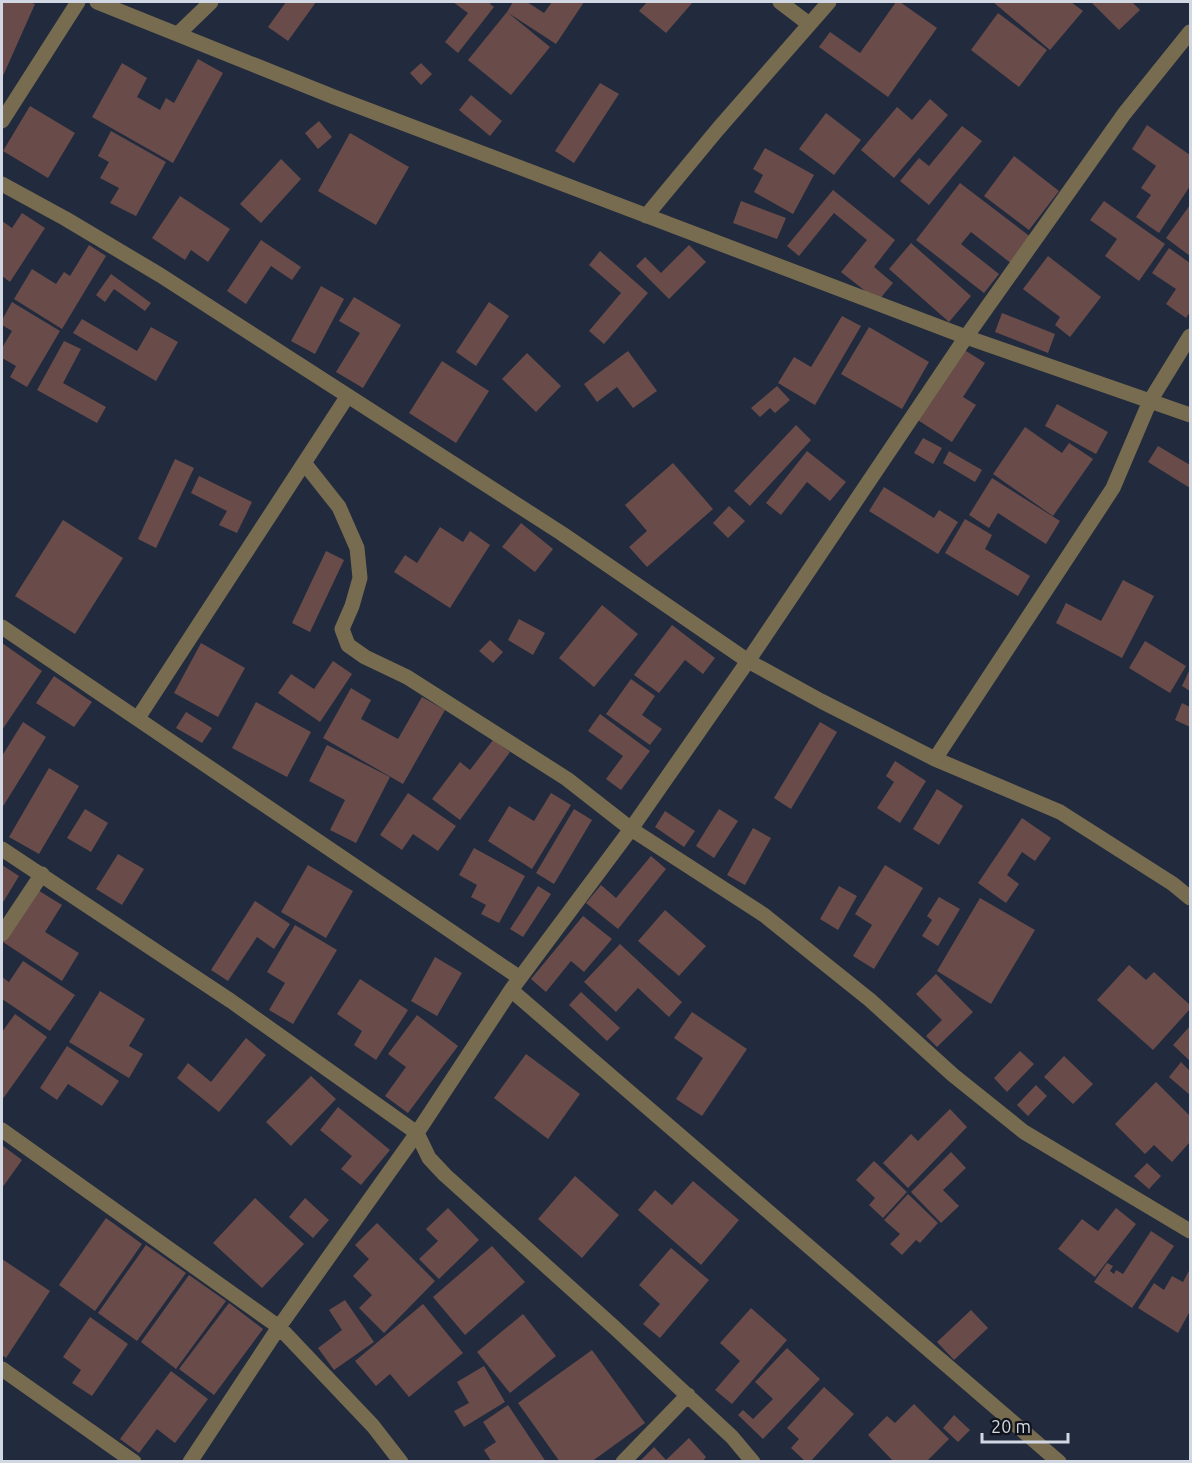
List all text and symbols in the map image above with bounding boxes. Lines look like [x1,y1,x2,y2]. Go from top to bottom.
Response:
scale bar [982,1406,1068,1444]
text: 20 m [991,1416,1031,1436]

